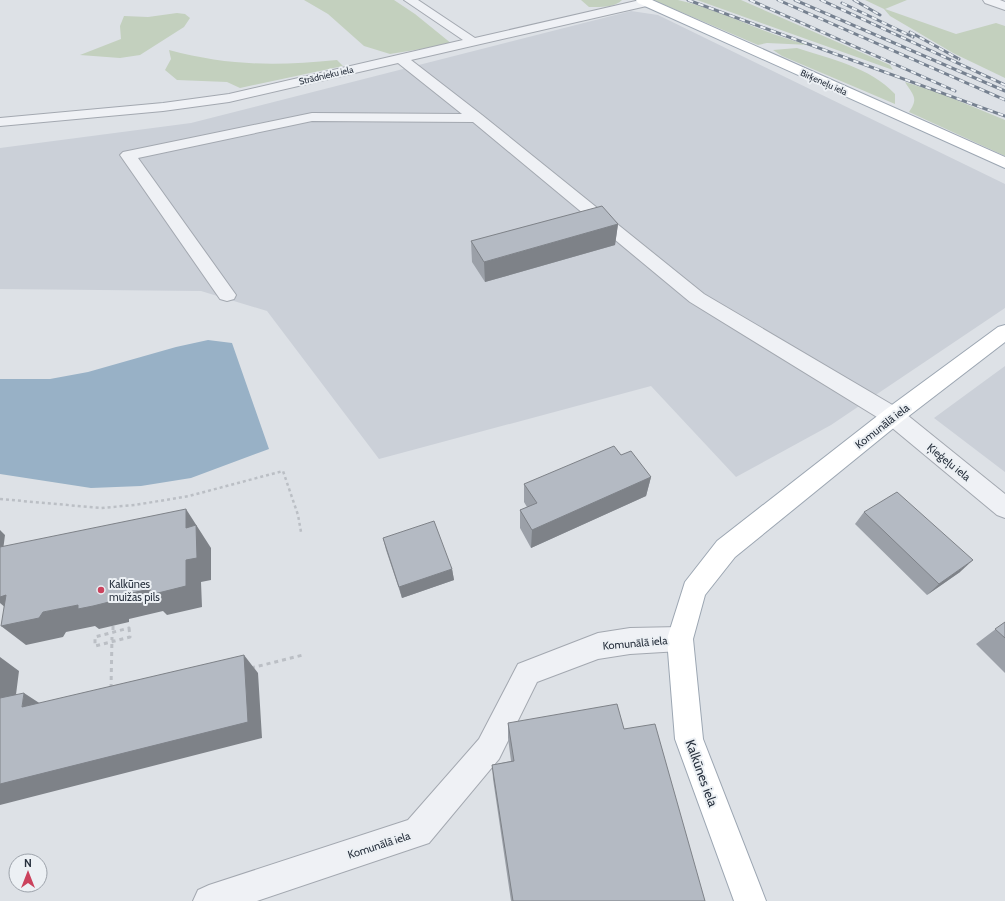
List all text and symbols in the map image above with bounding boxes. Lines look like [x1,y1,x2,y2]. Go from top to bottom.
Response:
street label: Strādnieku iela [298,63,355,87]
street label: Birķeneļu iela [798,67,850,99]
street label: Komunālā iela [852,400,912,452]
street label: Ķieģeļu iela [924,440,974,485]
place label: Kalkūnes muižas pils [109,577,160,604]
marker: Kalkūnes muižas pils [96,585,106,595]
street label: Komunālā iela [602,633,669,653]
street label: Kalkūnes iela [682,737,722,809]
street label: Komunālā iela [346,828,413,862]
north arrow [8,853,48,893]
text: N [24,856,32,870]

